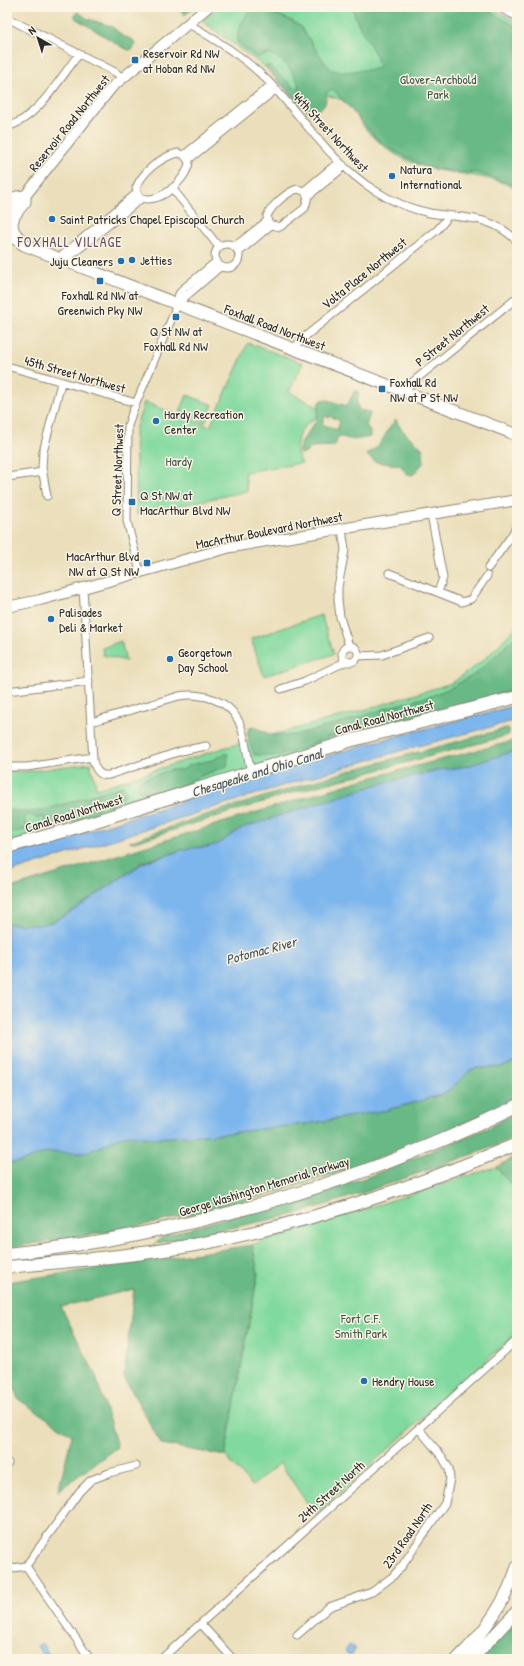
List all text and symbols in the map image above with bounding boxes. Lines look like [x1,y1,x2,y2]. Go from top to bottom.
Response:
north arrow [18,18,58,58]
text: N [25,23,38,38]
place label: Reservoir Rd NW at Hoban Rd NW [143,44,220,77]
marker: Reservoir Rd NW at Hoban Rd NW [130,55,140,65]
street label: Reservoir Road Northwest [24,70,114,175]
park label: Glover-Archbold Park [400,70,476,103]
street label: 44th Street Northwest [289,88,373,176]
place label: Natura International [400,160,462,193]
marker: Natura International [387,171,397,181]
place label: Saint Patricks Chapel Episcopal Church [60,210,245,228]
marker: Saint Patricks Chapel Episcopal Church [47,214,57,224]
district label: FOXHALL VILLAGE [17,232,122,251]
street label: Volta Place Northwest [318,233,411,313]
place label: Jetties [140,251,172,269]
place label: Juju Cleaners [50,252,113,270]
marker: Jetties [127,255,137,265]
marker: Juju Cleaners [116,256,126,266]
marker: Foxhall Rd NW at Greenwich Pky NW [95,276,105,286]
place label: Foxhall Rd NW at Greenwich Pky NW [58,286,142,319]
street label: Foxhall Road Northwest [221,299,329,355]
street label: P Street Northwest [411,299,493,370]
marker: Q St NW at Foxhall Rd NW [171,312,181,322]
place label: Q St NW at Foxhall Rd NW [143,322,208,355]
street label: 45th Street Northwest [22,351,128,397]
place label: Foxhall Rd NW at P St NW [389,373,458,406]
marker: Foxhall Rd NW at P St NW [377,384,387,394]
place label: Hardy Recreation Center [164,405,244,438]
marker: Hardy Recreation Center [151,416,161,426]
street label: Q Street Northwest [106,423,128,517]
park label: Hardy [166,452,193,470]
place label: Q St NW at MacArthur Blvd NW [140,486,231,519]
marker: Q St NW at MacArthur Blvd NW [127,497,137,507]
street label: MacArthur Boulevard Northwest [194,507,344,553]
place label: MacArthur Blvd NW at Q St NW [66,547,139,580]
marker: MacArthur Blvd NW at Q St NW [142,558,152,568]
place label: Palisades Deli & Market [59,603,123,636]
marker: Palisades Deli & Market [46,614,56,624]
place label: Georgetown Day School [178,643,232,676]
marker: Georgetown Day School [165,654,175,664]
street label: Canal Road Northwest [333,695,436,739]
water label: Chesapeake and Ohio Canal [189,743,327,802]
street label: Canal Road Northwest [23,789,126,836]
water label: Potomac River [223,931,300,969]
street label: George Washington Memorial Parkway [177,1151,352,1221]
park label: Fort C.F. Smith Park [335,1309,388,1342]
place label: Hendry House [372,1372,434,1390]
marker: Hendry House [359,1376,369,1386]
street label: 24th Street North [294,1456,369,1526]
street label: 23rd Road North [378,1498,437,1571]

